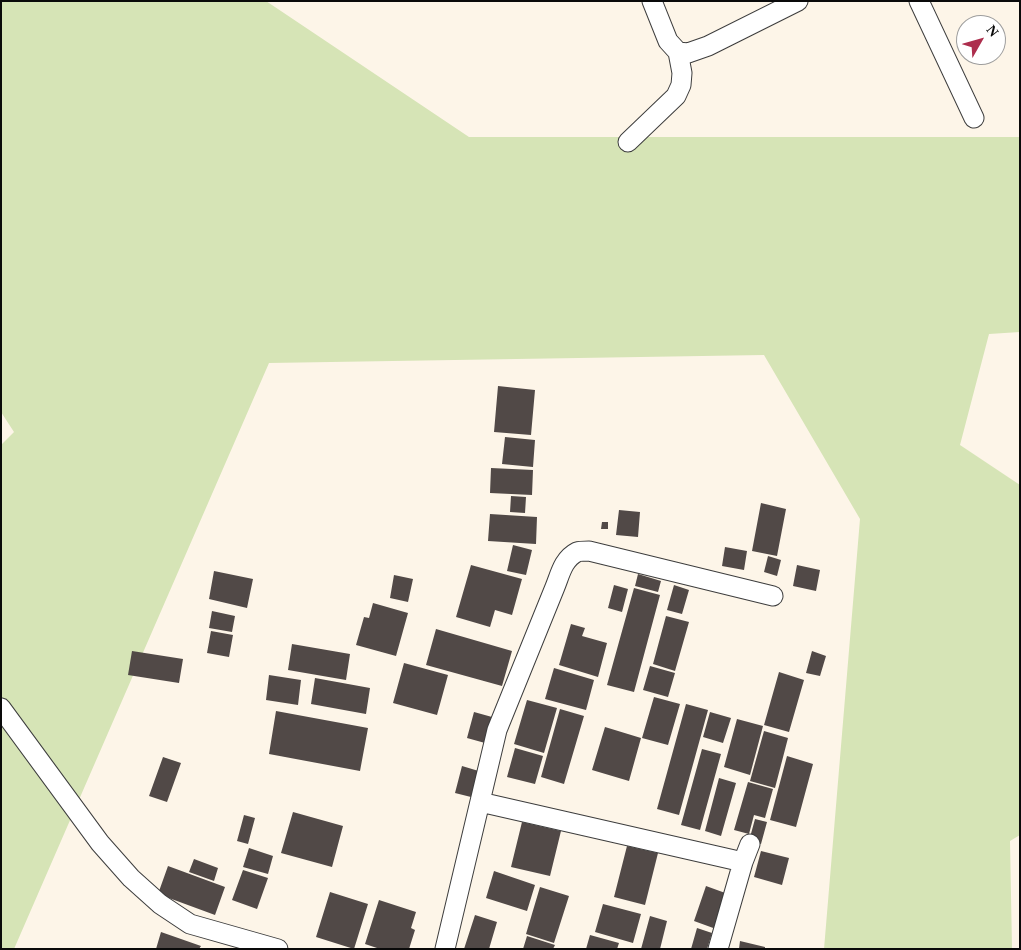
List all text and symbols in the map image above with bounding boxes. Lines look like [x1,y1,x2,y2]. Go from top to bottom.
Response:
north arrow [956,15,1006,65]
text: N [983,22,1001,40]

